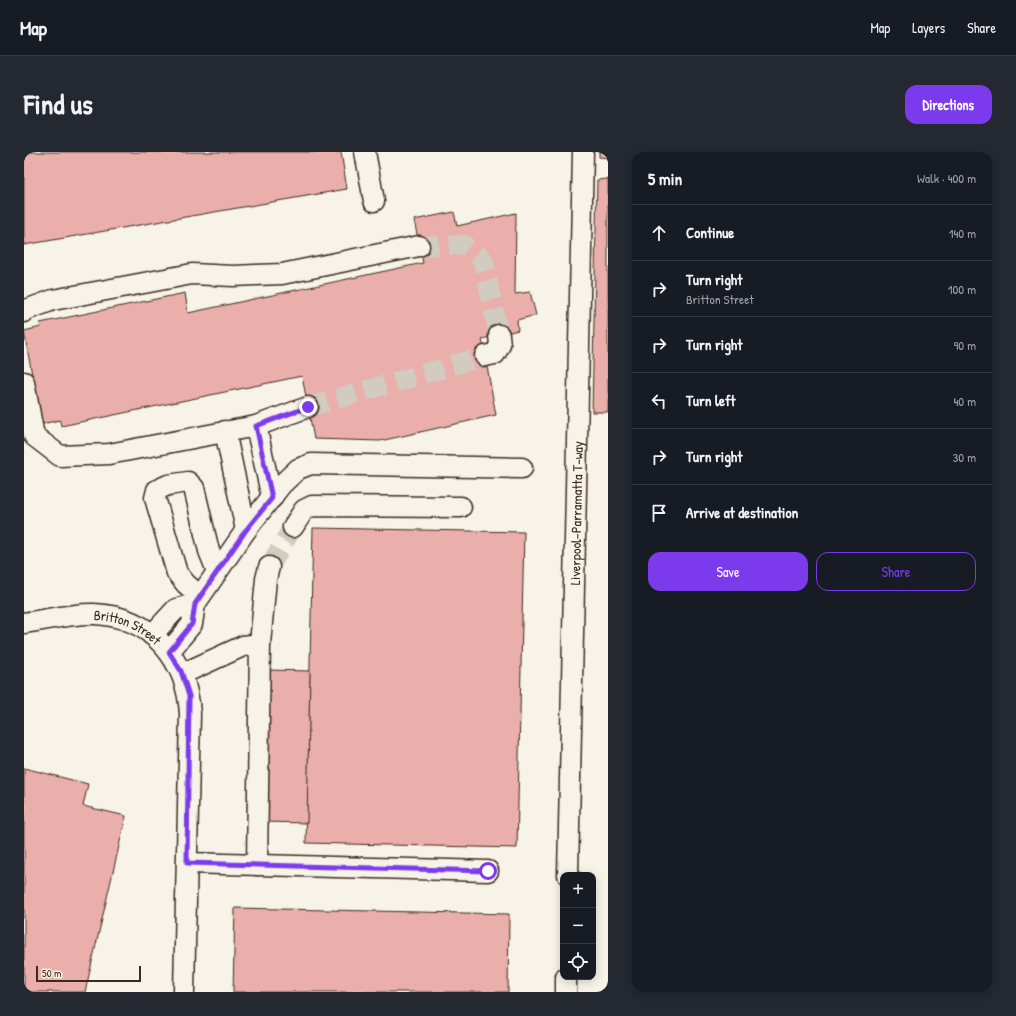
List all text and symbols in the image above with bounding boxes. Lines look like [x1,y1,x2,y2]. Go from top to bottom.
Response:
text: Map [20,15,47,41]
text: Map [870,18,890,37]
text: Layers [912,18,945,37]
text: Share [967,18,996,37]
text: Find us [24,85,93,123]
button: Directions [905,85,992,124]
text: 5 min [648,167,682,190]
text: Walk · 400 m [917,169,976,187]
icon: ahead [648,222,670,244]
text: Continue [686,222,734,243]
text: 140 m [949,224,976,242]
text: Turn right [686,269,742,290]
icon: right [648,278,670,300]
text: 100 m [948,280,976,298]
text: Britton Street [686,290,754,308]
icon: right [648,334,670,356]
text: Turn right [686,334,742,355]
text: 90 m [954,336,976,354]
icon: left [648,390,670,412]
text: Turn left [686,390,736,411]
text: 40 m [953,392,976,410]
route end [299,398,317,416]
street label: Liverpool–Parramatta T-way [565,441,588,585]
icon: right [648,446,670,468]
text: Turn right [686,446,742,467]
text: 30 m [953,448,976,466]
icon: arrive [648,502,670,524]
text: Arrive at destination [686,502,798,523]
button: Save [648,552,808,591]
button: Share [816,552,976,591]
street label: Britton Street [93,604,166,648]
route start [479,862,497,880]
map controls [560,872,596,980]
button: + [560,872,596,908]
button: − [560,908,596,944]
button: locate [560,944,596,980]
scale bar [36,964,141,983]
text: 50 m [42,966,62,980]

